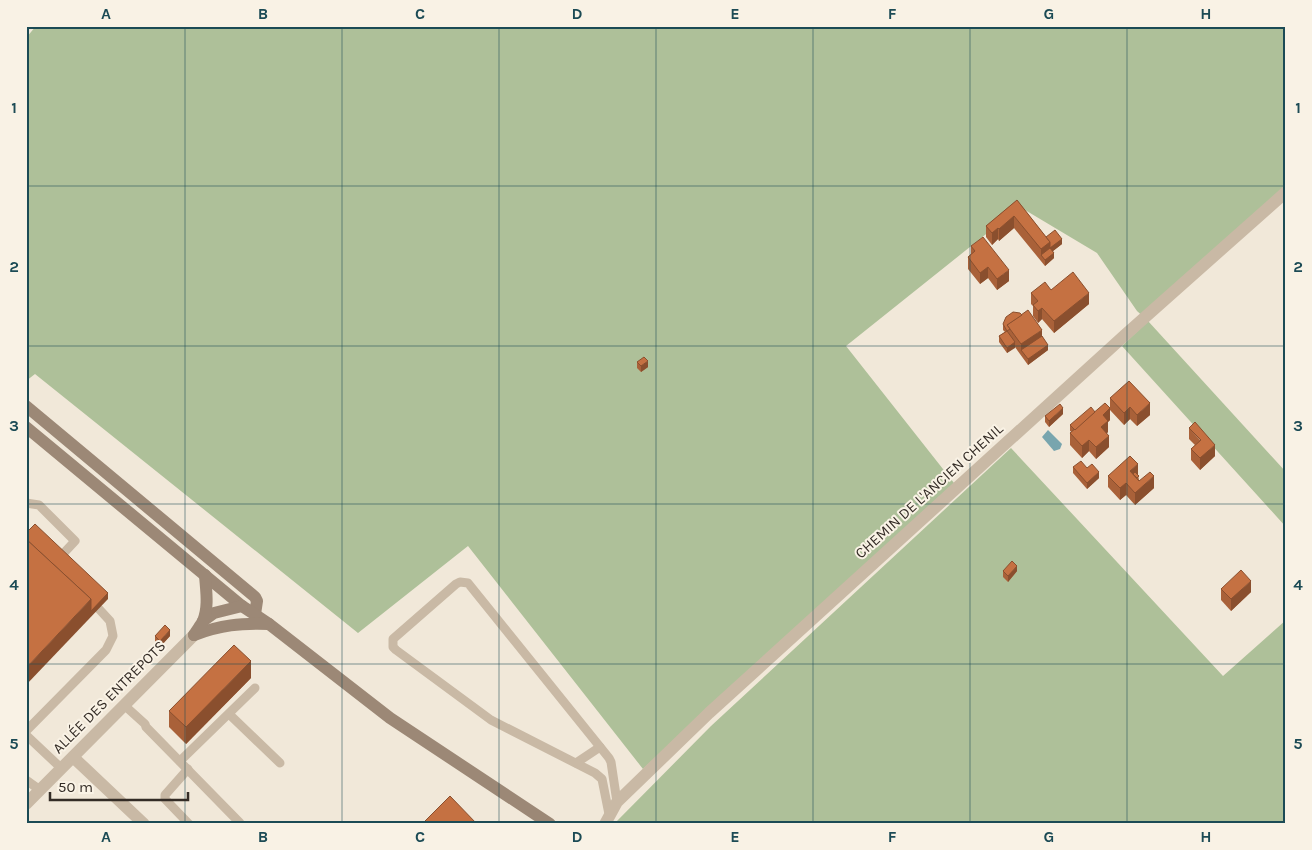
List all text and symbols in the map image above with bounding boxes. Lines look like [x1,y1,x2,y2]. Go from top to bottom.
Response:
text: A [101,4,111,23]
text: B [258,4,268,23]
text: C [415,4,425,23]
text: D [572,4,583,23]
text: E [730,4,740,23]
text: F [888,4,897,23]
text: G [1044,4,1054,23]
text: H [1200,4,1212,23]
text: 1 [11,98,17,117]
text: 1 [1295,98,1301,117]
text: 2 [9,257,19,276]
text: 2 [1293,257,1303,276]
text: 3 [9,416,19,435]
text: 3 [1293,416,1303,435]
street label: CHEMIN DE L'ANCIEN CHENIL [851,420,1007,562]
text: 4 [9,575,19,594]
text: 4 [1293,575,1303,594]
street label: ALLÉE DES ENTREPOTS [49,637,169,757]
text: 5 [9,734,19,753]
text: 5 [1293,734,1303,753]
scale bar [50,770,188,802]
text: 50 m [58,778,93,796]
text: A [101,827,111,846]
text: B [258,827,268,846]
text: C [415,827,425,846]
text: D [572,827,583,846]
text: E [730,827,740,846]
text: F [888,827,897,846]
text: G [1044,827,1054,846]
text: H [1200,827,1212,846]

